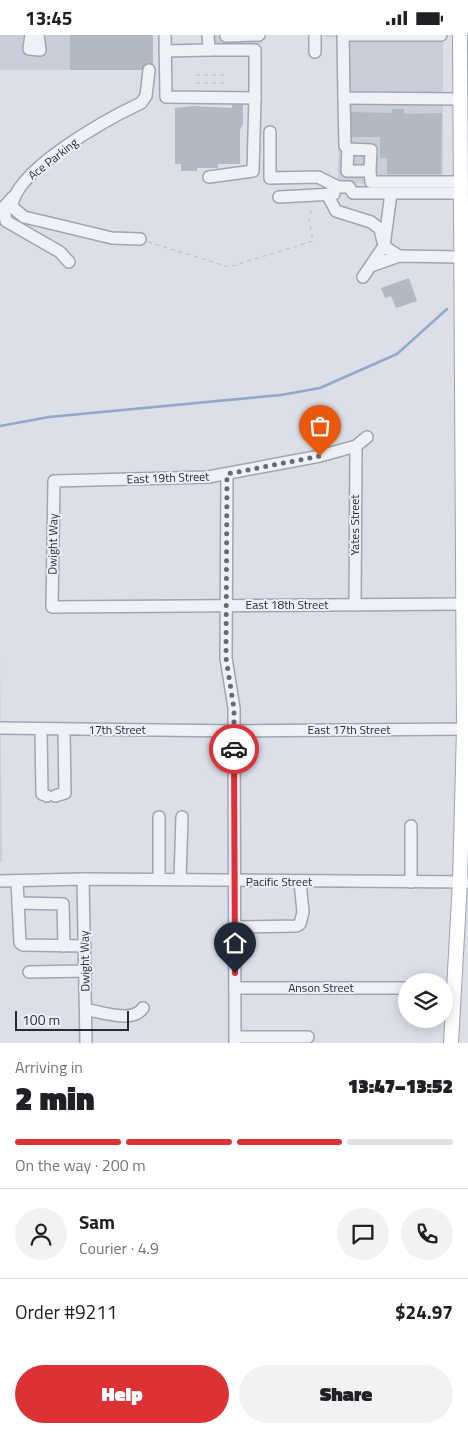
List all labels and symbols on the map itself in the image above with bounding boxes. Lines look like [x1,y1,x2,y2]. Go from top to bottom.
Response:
street label: Ace Parking [24,133,82,184]
pin [299,405,341,456]
street label: East 19th Street [126,467,210,488]
street label: Yates Street [345,494,364,556]
street label: Dwight Way [42,513,63,575]
street label: East 18th Street [246,595,329,614]
street label: 17th Street [88,720,147,739]
street label: East 17th Street [308,720,391,739]
courier [209,724,259,774]
street label: Pacific Street [246,872,313,891]
pin [214,922,256,973]
street label: Dwight Way [74,930,95,992]
street label: Anson Street [288,978,355,997]
scale bar [15,1008,129,1031]

